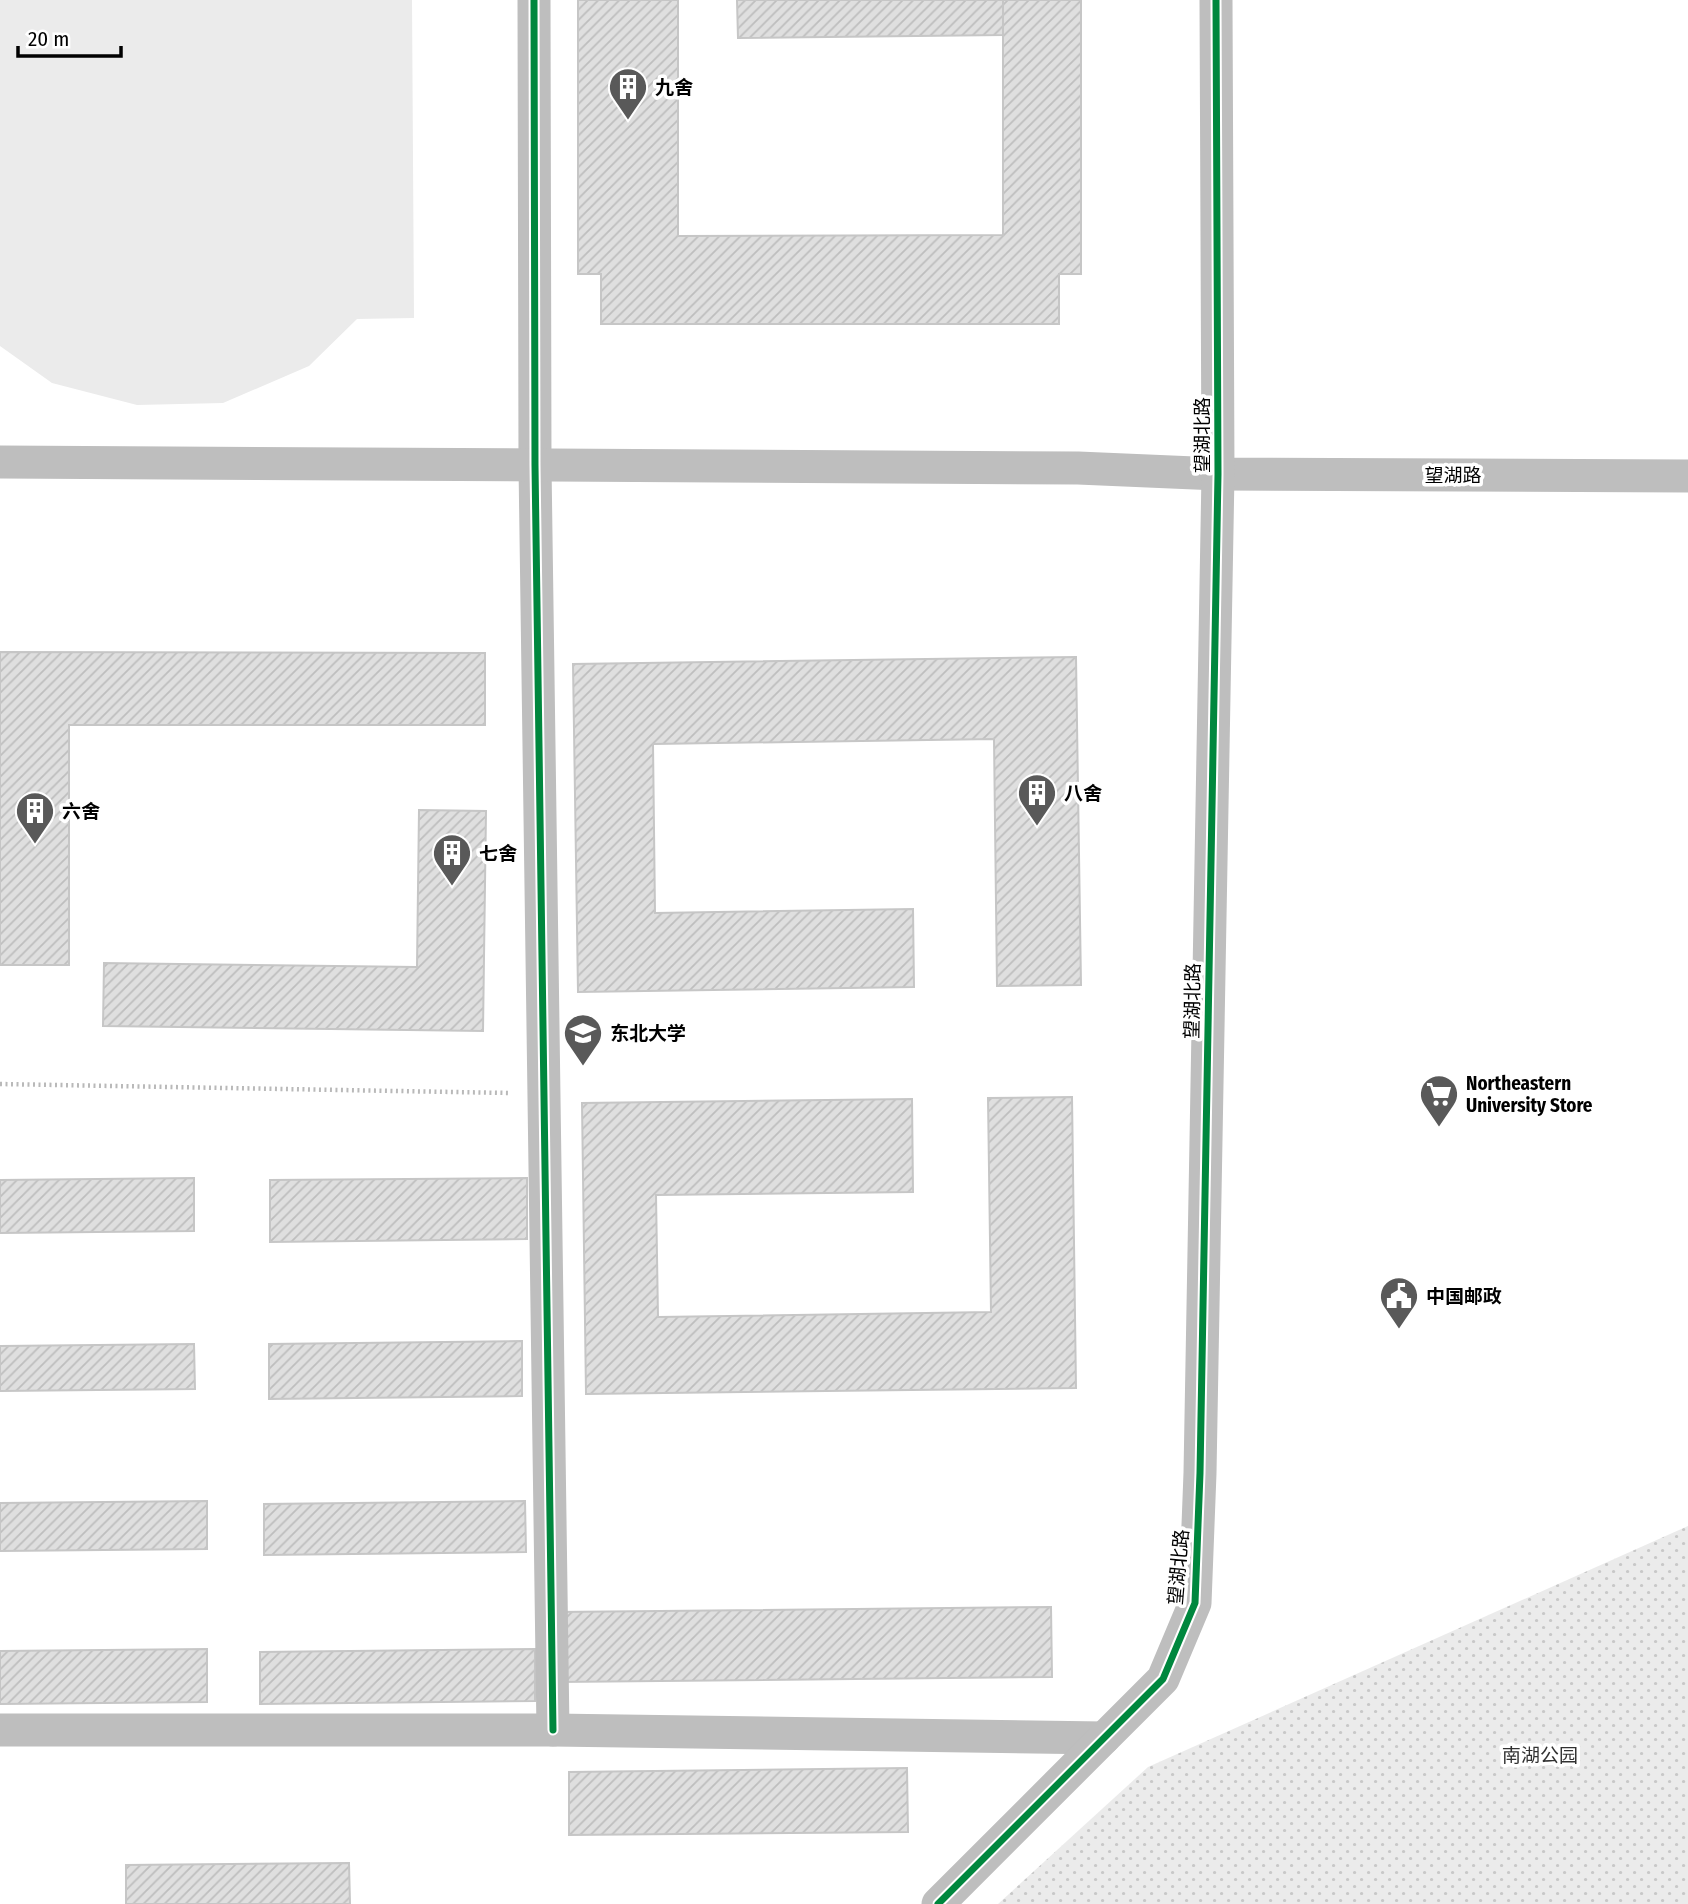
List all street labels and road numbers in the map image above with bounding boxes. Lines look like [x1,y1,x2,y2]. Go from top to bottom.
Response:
street label: 望湖北路 [1191,397,1214,473]
street label: 望湖路 [1424,464,1482,487]
street label: 望湖北路 [1180,963,1205,1039]
street label: 望湖北路 [1164,1528,1193,1606]

